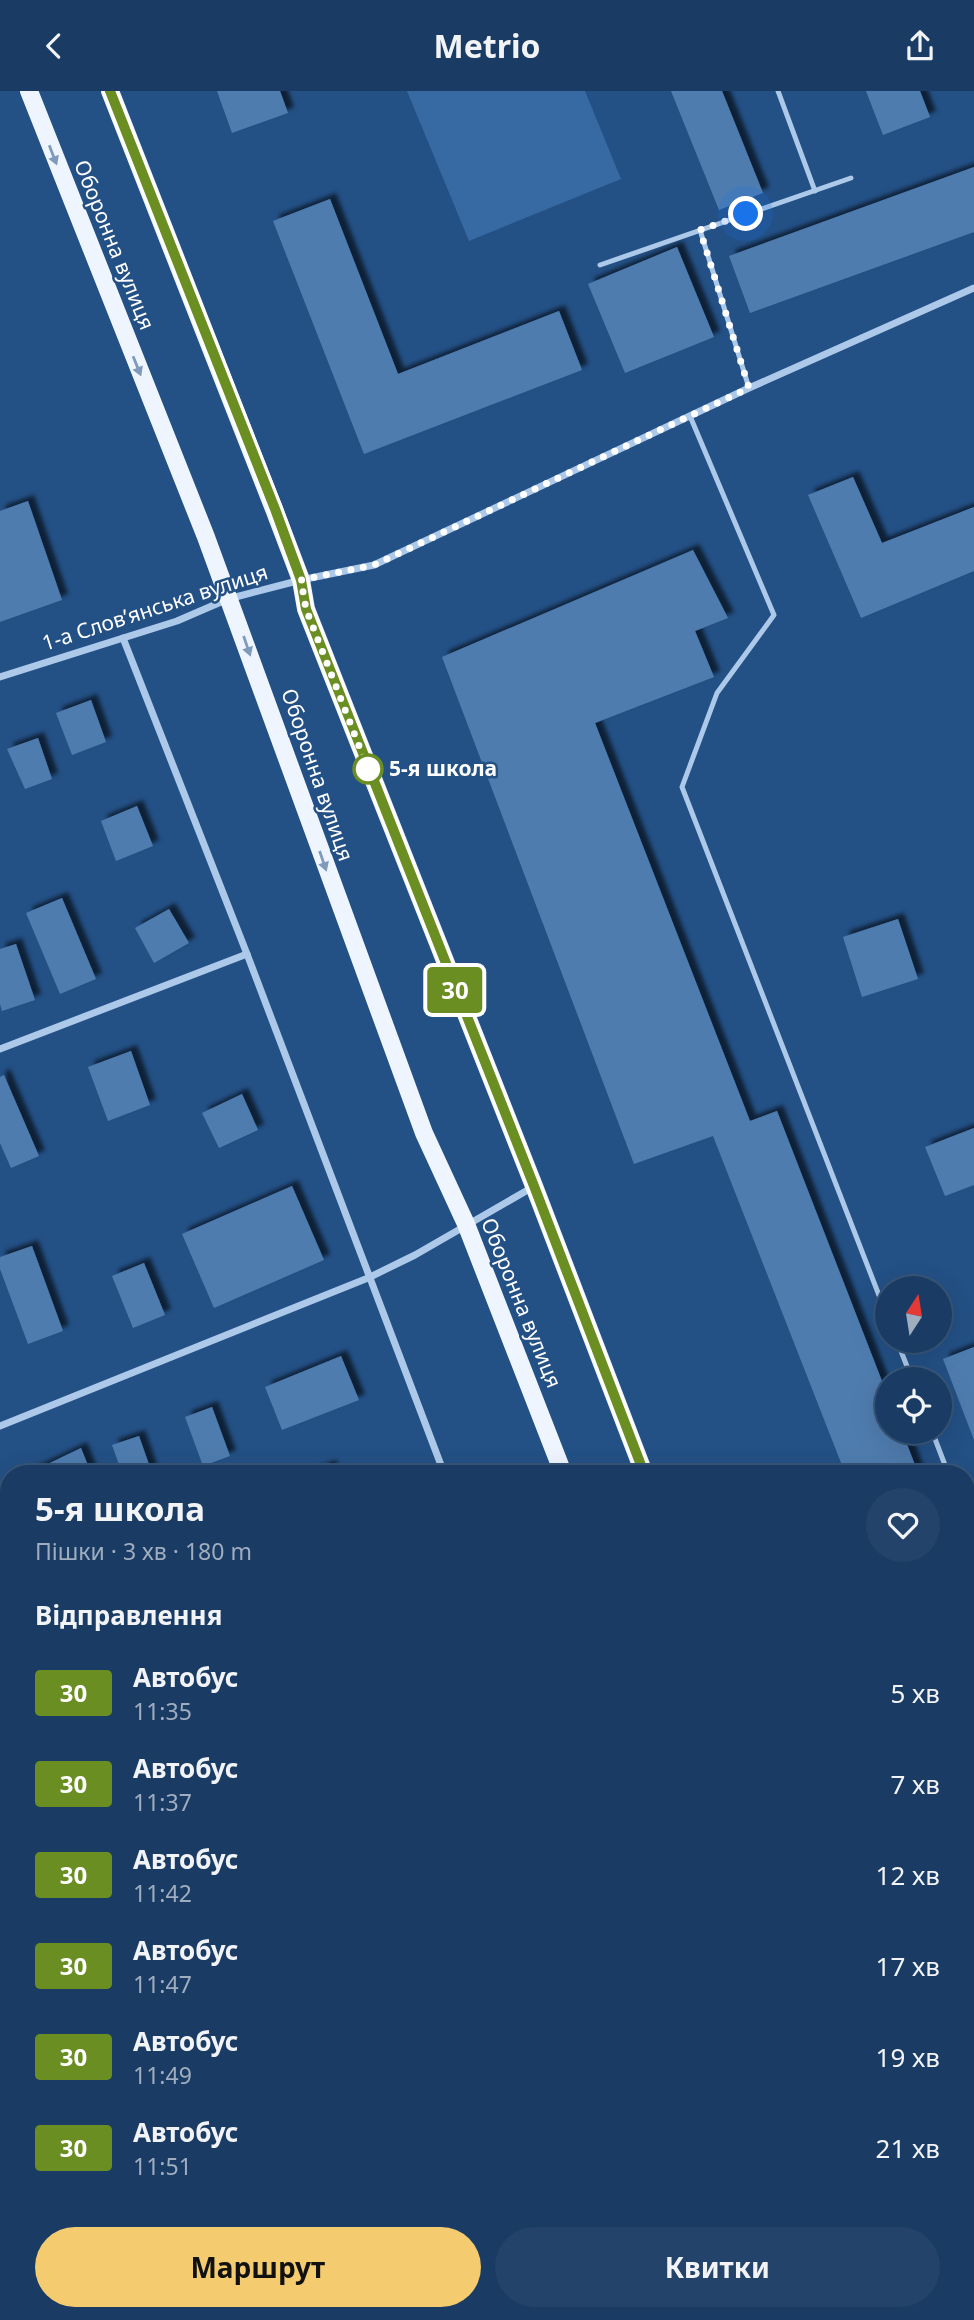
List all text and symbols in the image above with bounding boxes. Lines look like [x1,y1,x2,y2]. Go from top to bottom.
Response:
text: Metrio [433,24,541,67]
icon: back [35,27,73,65]
icon: share [901,27,939,65]
one-way arrow [48,144,59,165]
street label: Оборонна вулиця [68,156,162,334]
your location [728,196,763,231]
one-way arrow [132,356,143,377]
street label: 1-а Слов’янська вулиця [38,557,271,657]
one-way arrow [242,636,253,657]
street label: Оборонна вулиця [275,685,361,865]
marker: 5-я школа [353,754,383,784]
place label: 5-я школа [389,754,497,782]
one-way arrow [318,850,329,871]
line badge: 30 [424,967,486,1013]
text: 30 [441,973,469,1006]
street label: Оборонна вулиця [475,1214,569,1392]
north arrow [875,1276,952,1353]
map controls [875,1276,952,1444]
button: locate [875,1367,952,1444]
text: 5-я школа [35,1486,205,1531]
button: heart [866,1488,940,1562]
text: Пішки · 3 хв · 180 m [35,1535,252,1567]
text: Відправлення [35,1597,222,1633]
text: Автобус [133,1659,238,1695]
text: 5 хв [890,1675,940,1711]
text: 30 [60,1676,87,1709]
text: 11:35 [133,1695,192,1727]
text: Автобус [133,1750,238,1786]
text: 7 хв [890,1766,940,1802]
text: 30 [60,1767,87,1800]
text: 11:37 [133,1786,192,1818]
text: Автобус [133,1841,238,1877]
text: 12 хв [876,1857,940,1893]
text: 30 [60,1858,87,1891]
text: 11:42 [133,1877,192,1909]
text: Автобус [133,1932,238,1968]
text: 17 хв [876,1948,940,1984]
text: 30 [60,1949,87,1982]
text: 11:47 [133,1968,192,2000]
text: Автобус [133,2023,238,2059]
text: 19 хв [876,2039,940,2075]
text: 30 [60,2040,87,2073]
text: 11:49 [133,2059,192,2091]
text: Автобус [133,2114,238,2150]
text: 21 хв [876,2130,940,2166]
text: 30 [60,2131,87,2164]
text: 11:51 [133,2150,192,2182]
button: Маршрут [35,2227,481,2307]
button: Квитки [495,2227,940,2307]

